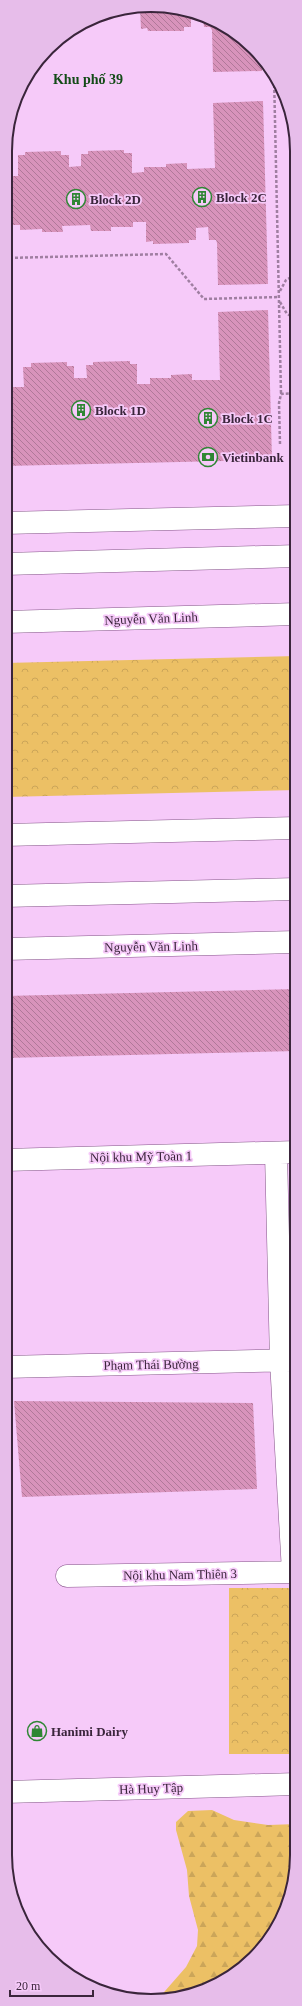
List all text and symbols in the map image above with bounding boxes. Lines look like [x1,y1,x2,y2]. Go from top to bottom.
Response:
district label: Khu phố 39 [53,72,123,87]
building icon: Block 2C [191,186,213,208]
building icon: Block 2D [65,188,87,210]
place label: Block 2C [216,190,267,205]
place label: Block 2D [90,192,141,207]
building icon: Block 1D [70,399,92,421]
place label: Block 1D [95,403,146,418]
building icon: Block 1C [197,407,219,429]
place label: Block 1C [222,411,273,426]
bank icon: Vietinbank [197,446,219,468]
place label: Vietinbank [222,450,284,465]
street label: Nguyễn Văn Linh [104,609,199,628]
street label: Nguyễn Văn Linh [104,938,198,955]
street label: Nội khu Mỹ Toàn 1 [90,1148,192,1165]
street label: Phạm Thái Bường [103,1356,199,1373]
street label: Nội khu Nam Thiên 3 [123,1566,237,1583]
shop icon: Hanimi Dairy [26,1720,48,1742]
place label: Hanimi Dairy [51,1724,128,1739]
street label: Hà Huy Tập [119,1780,183,1797]
scale bar [10,1972,93,1998]
text: 20 m [16,1979,41,1993]

